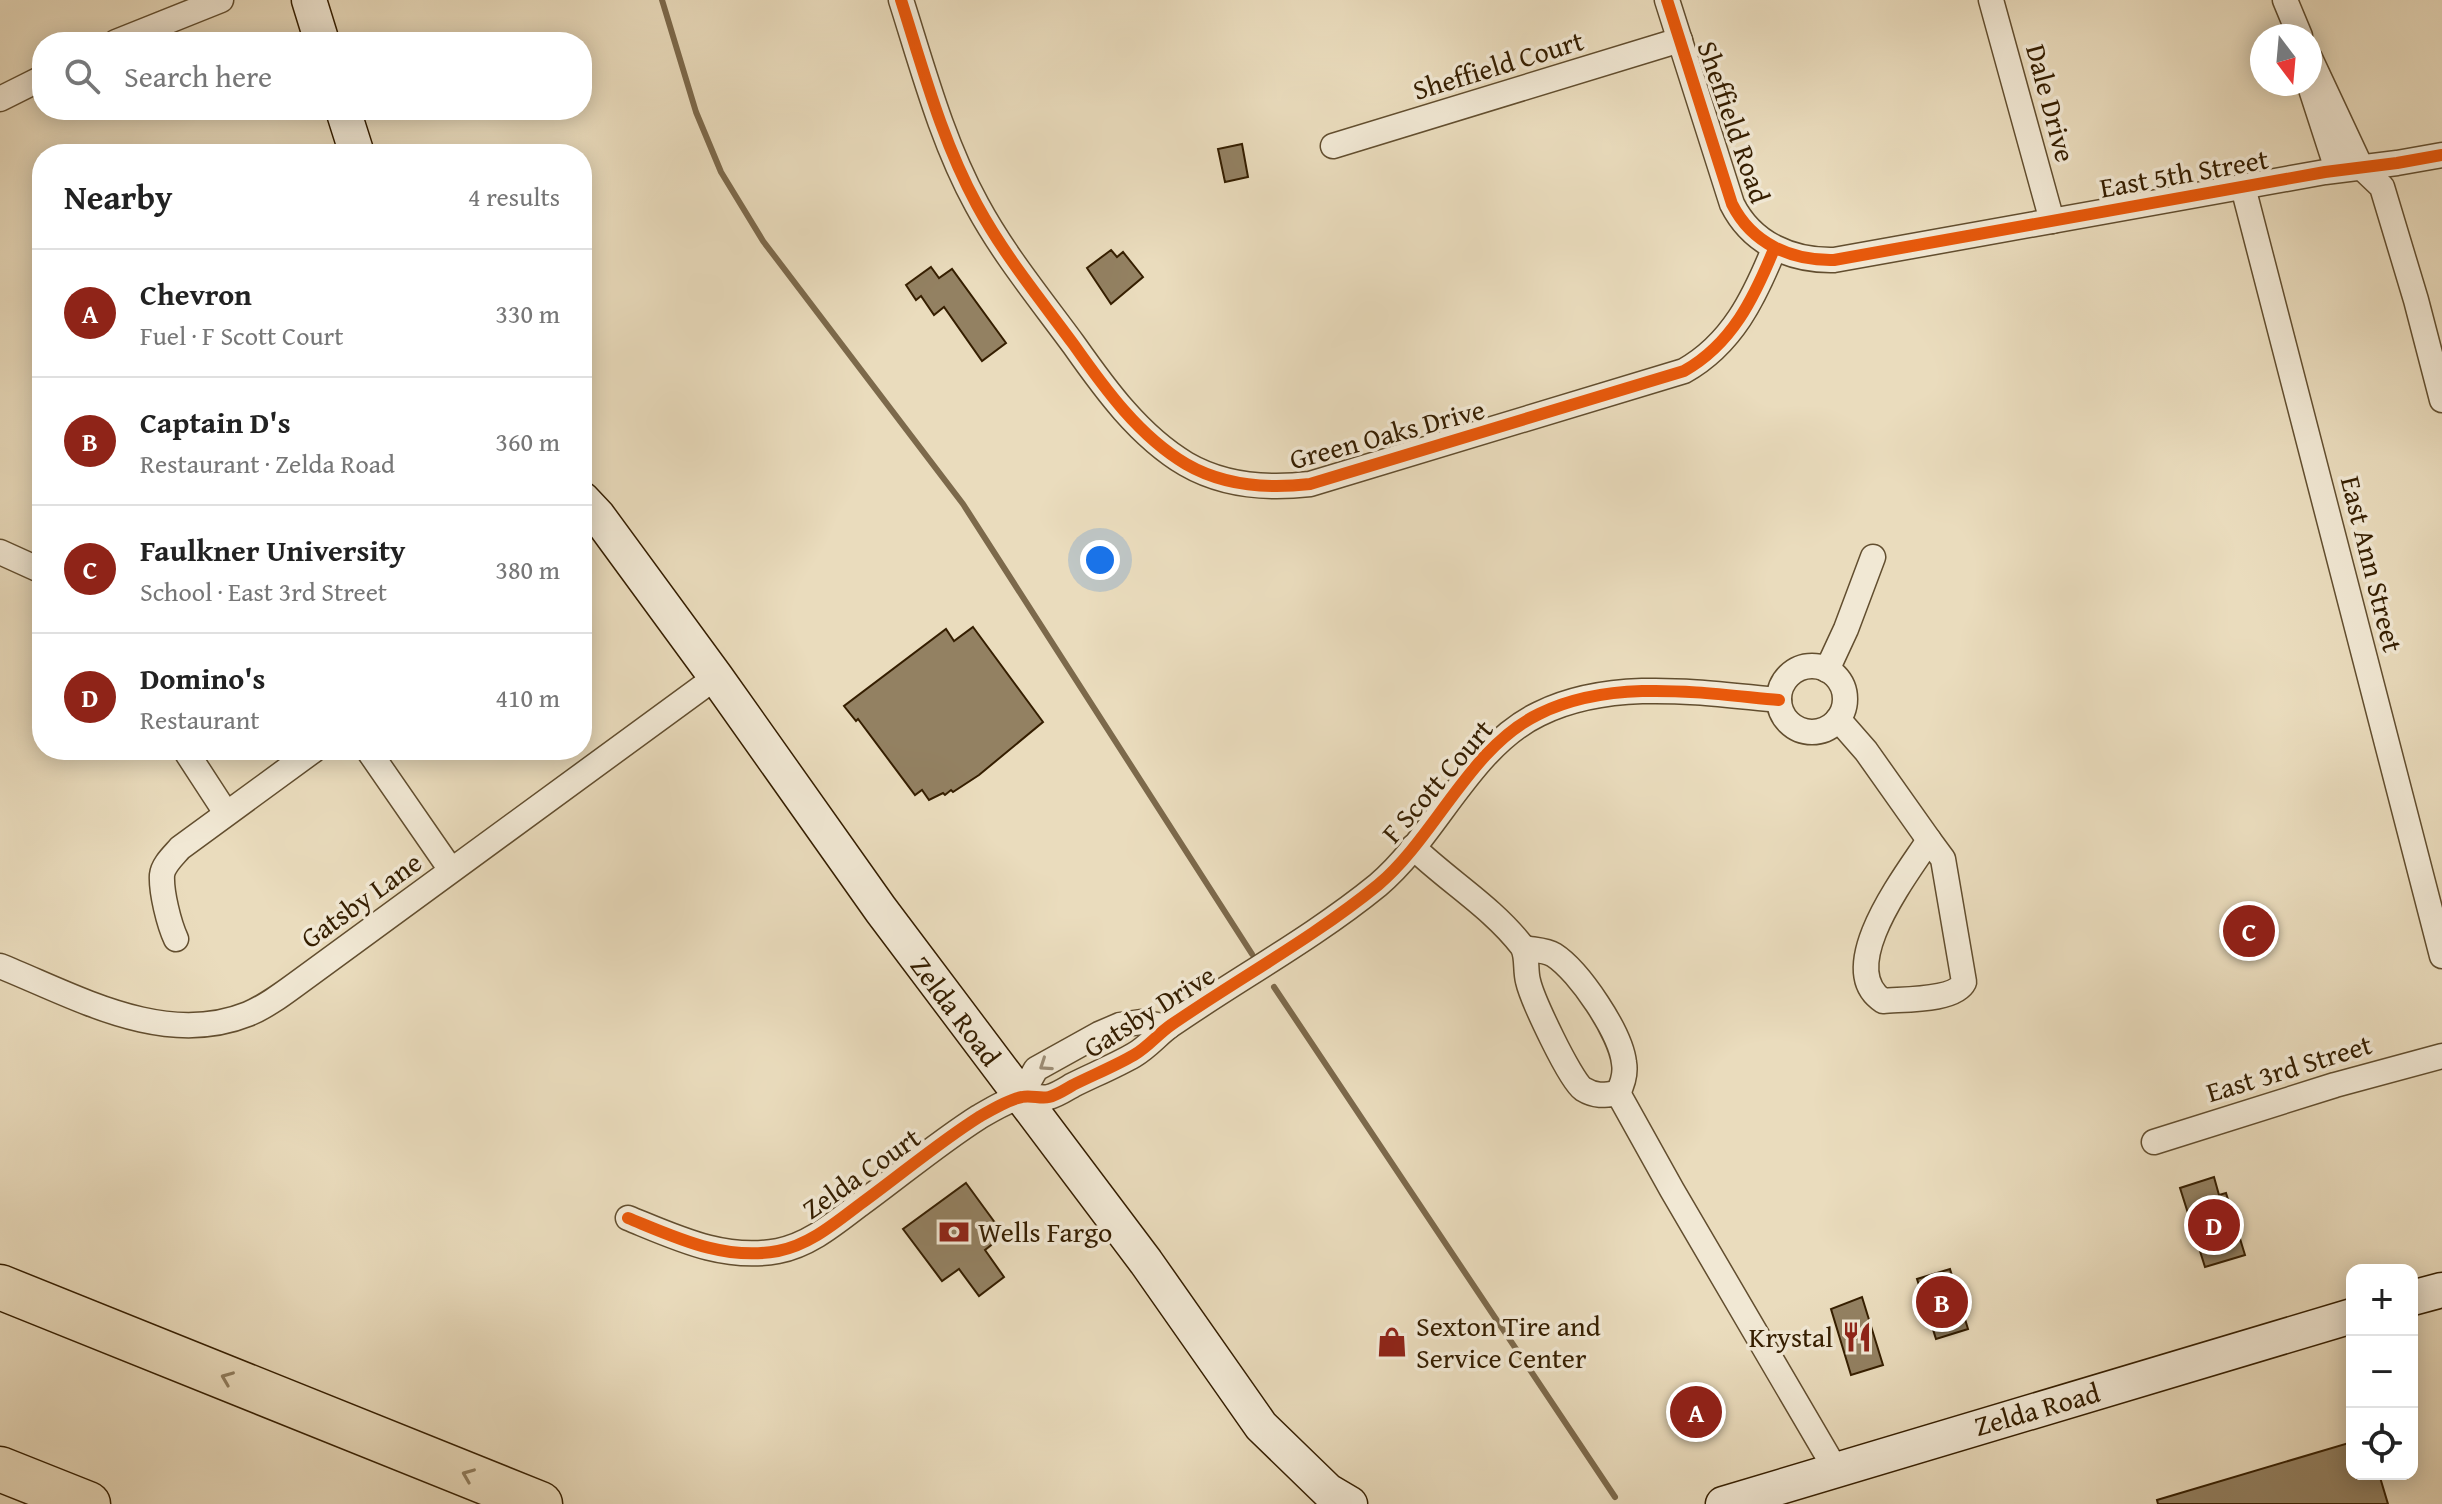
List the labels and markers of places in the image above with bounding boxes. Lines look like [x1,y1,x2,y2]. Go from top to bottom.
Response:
pin: C [2223,901,2275,961]
pin: D [2188,1195,2240,1255]
place label: Wells Fargo [978,1211,1112,1252]
bank icon: Wells Fargo [937,1215,971,1249]
pin: B [1916,1272,1968,1332]
place label: Sexton Tire and Service Center [1416,1305,1601,1378]
place label: Krystal [1749,1316,1833,1357]
restaurant icon: Krystal [1840,1320,1874,1354]
shop icon: Sexton Tire and Service Center [1375,1325,1409,1359]
pin: A [1670,1382,1722,1442]

